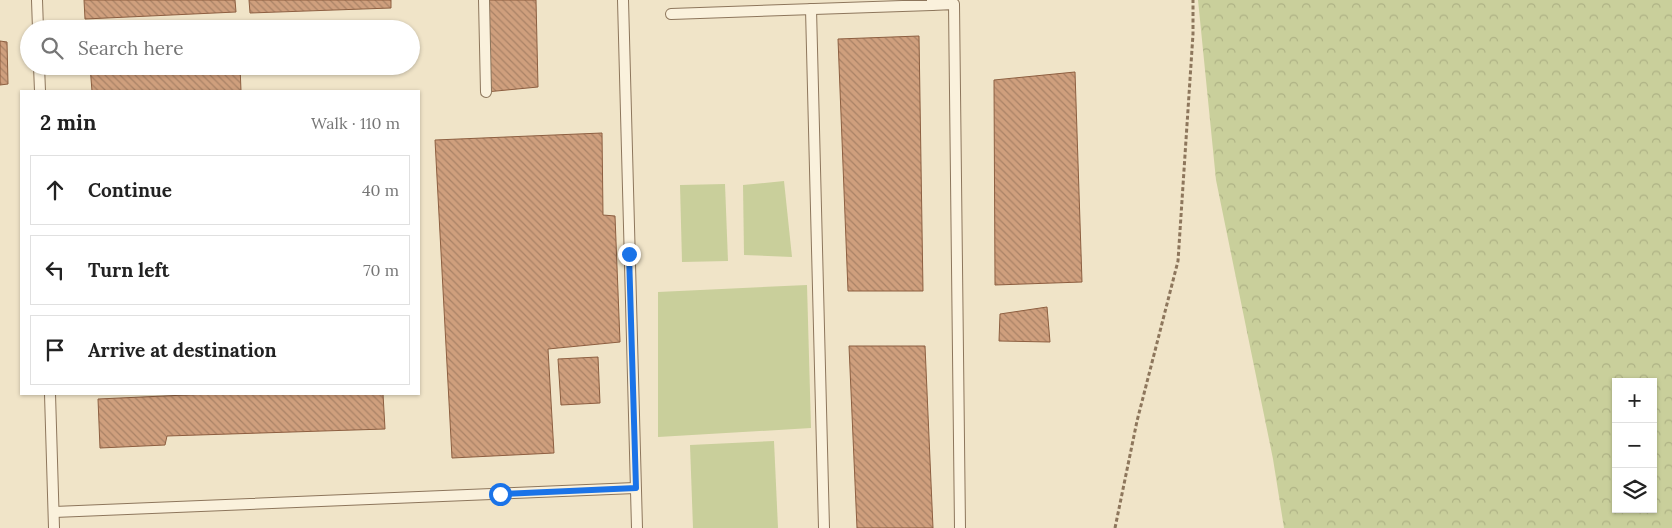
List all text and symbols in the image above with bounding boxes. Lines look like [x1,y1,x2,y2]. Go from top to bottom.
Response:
search box [20,20,420,75]
icon: search [38,34,66,62]
text: Search here [78,36,184,60]
text: 2 min [40,109,96,136]
text: Walk · 110 m [311,113,400,133]
icon: ahead [41,176,69,204]
text: Continue [88,178,172,202]
text: 40 m [362,180,399,200]
route end [618,243,641,266]
icon: left [41,256,69,284]
text: Turn left [88,258,169,282]
text: 70 m [363,260,399,280]
icon: arrive [41,336,69,364]
text: Arrive at destination [88,338,277,362]
map controls [1612,378,1657,513]
button: + [1612,378,1657,423]
button: − [1612,423,1657,468]
button: layers [1612,468,1657,513]
route start [489,483,512,506]

